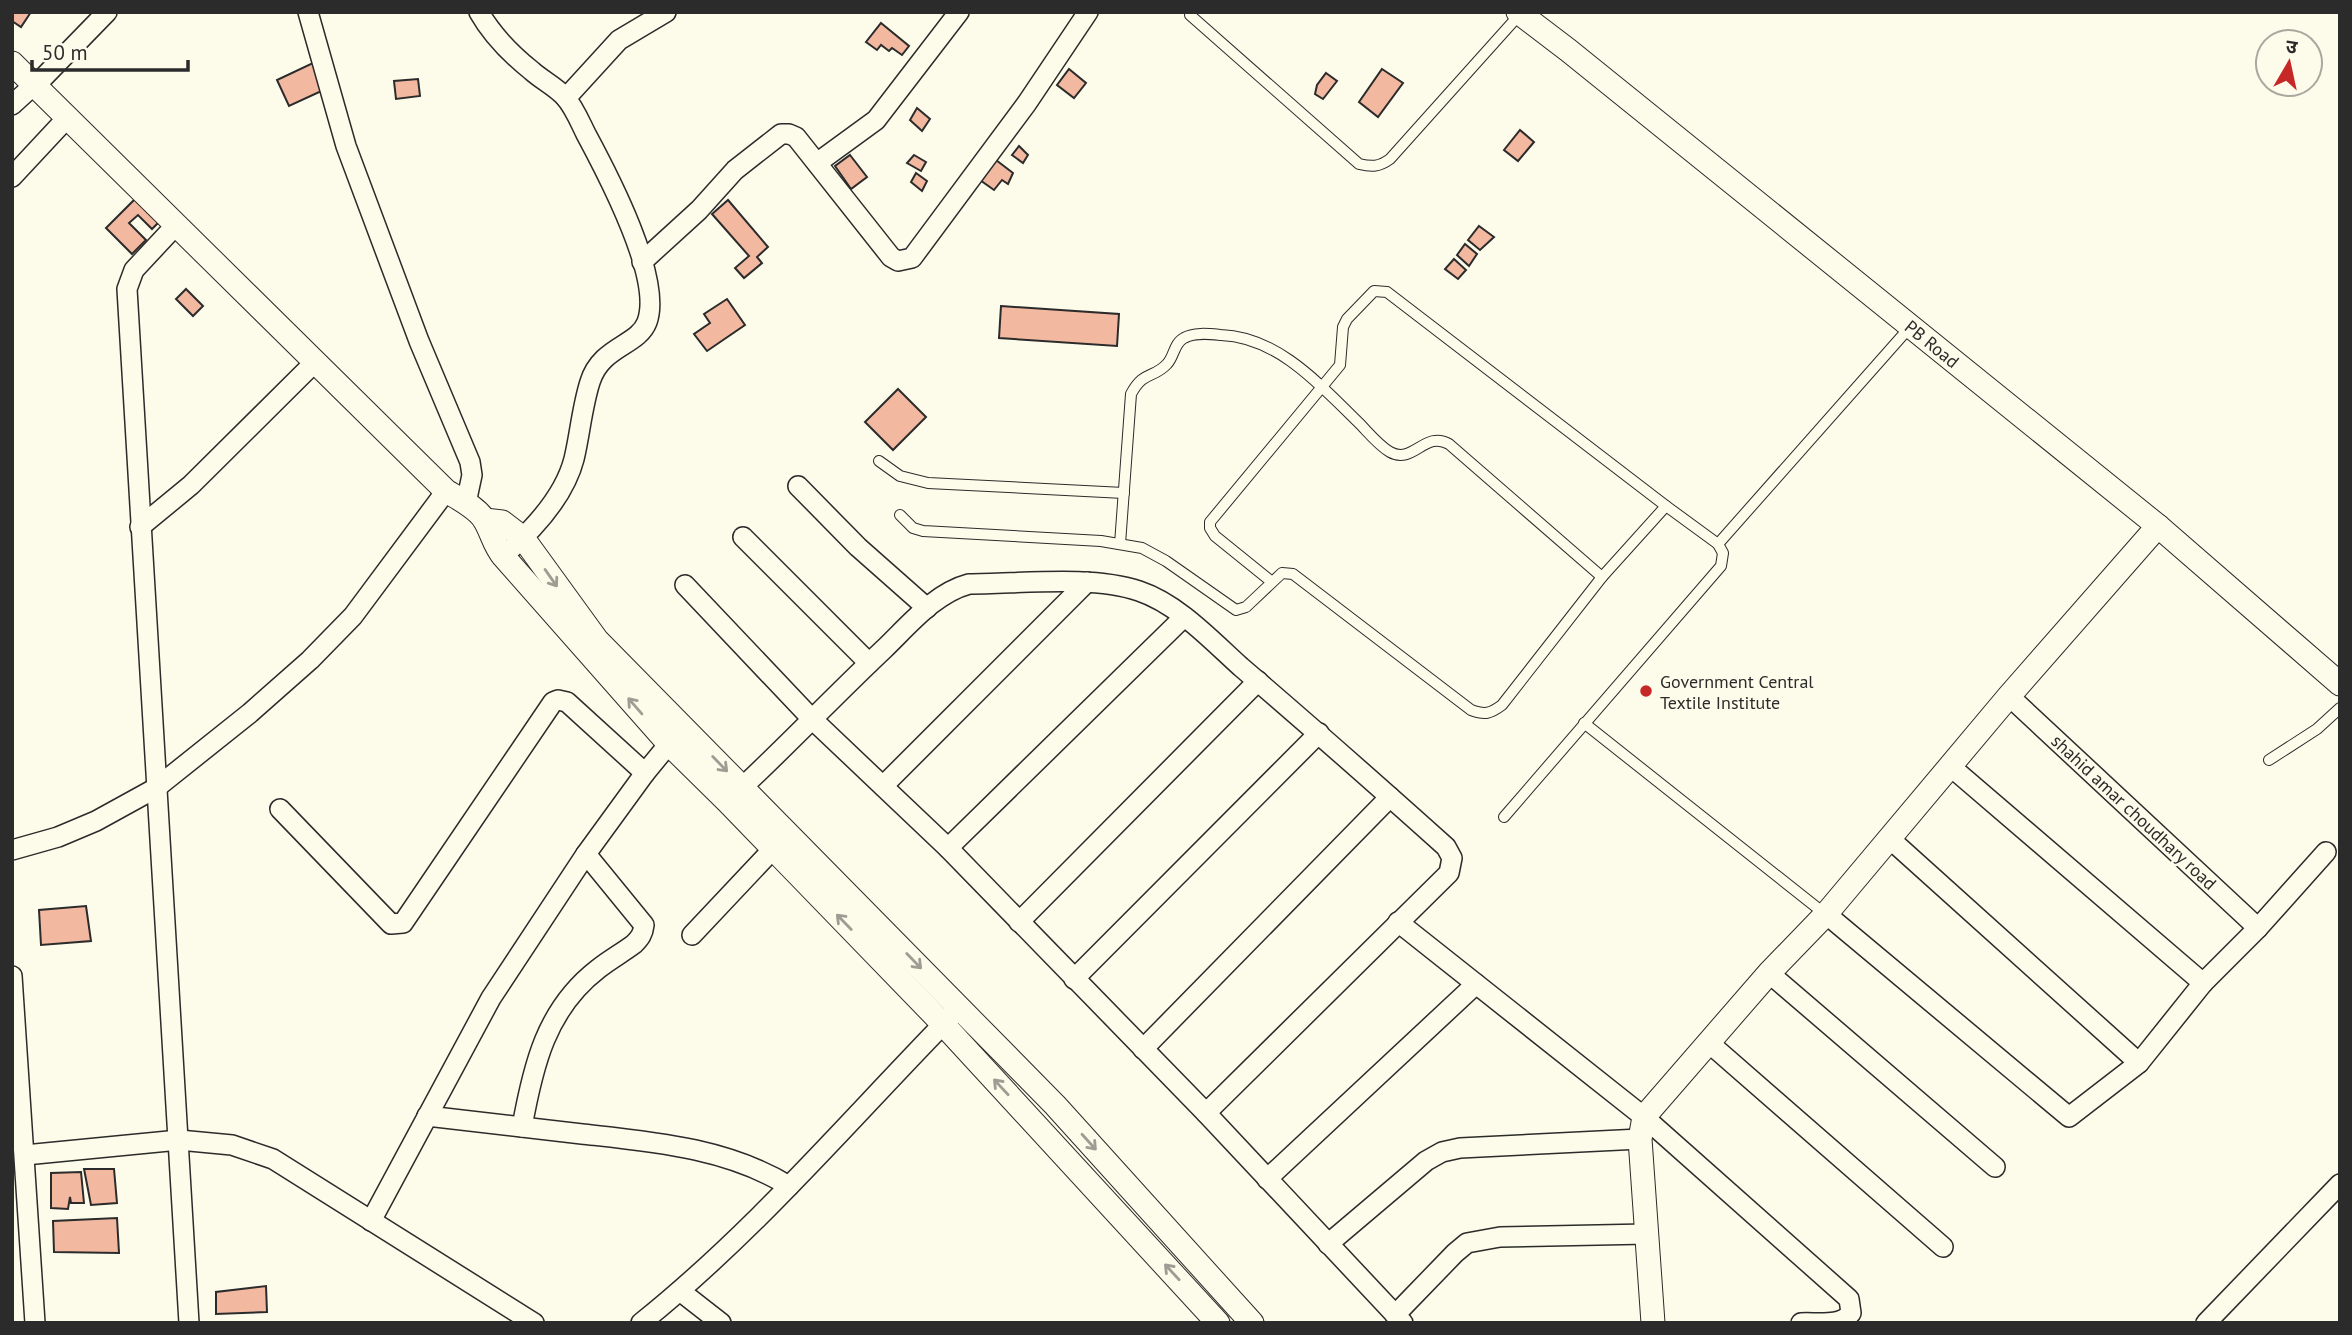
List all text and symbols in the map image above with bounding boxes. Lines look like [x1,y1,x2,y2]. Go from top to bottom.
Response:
scale bar [32,28,187,72]
north arrow [2254,28,2324,98]
text: उ [2284,33,2300,59]
text: 50 m [42,39,88,66]
street label: PB Road [1900,315,1964,373]
one-way arrow [544,568,559,587]
place label: Government Central Textile Institute [1660,670,1814,714]
marker: Government Central Textile Institute [1638,683,1654,699]
one-way arrow [627,697,643,715]
street label: shahid amar choudhary road [2047,729,2221,895]
one-way arrow [712,755,729,772]
one-way arrow [836,914,853,931]
one-way arrow [906,952,923,969]
one-way arrow [993,1078,1009,1096]
one-way arrow [1081,1133,1097,1151]
one-way arrow [1163,1264,1180,1281]

